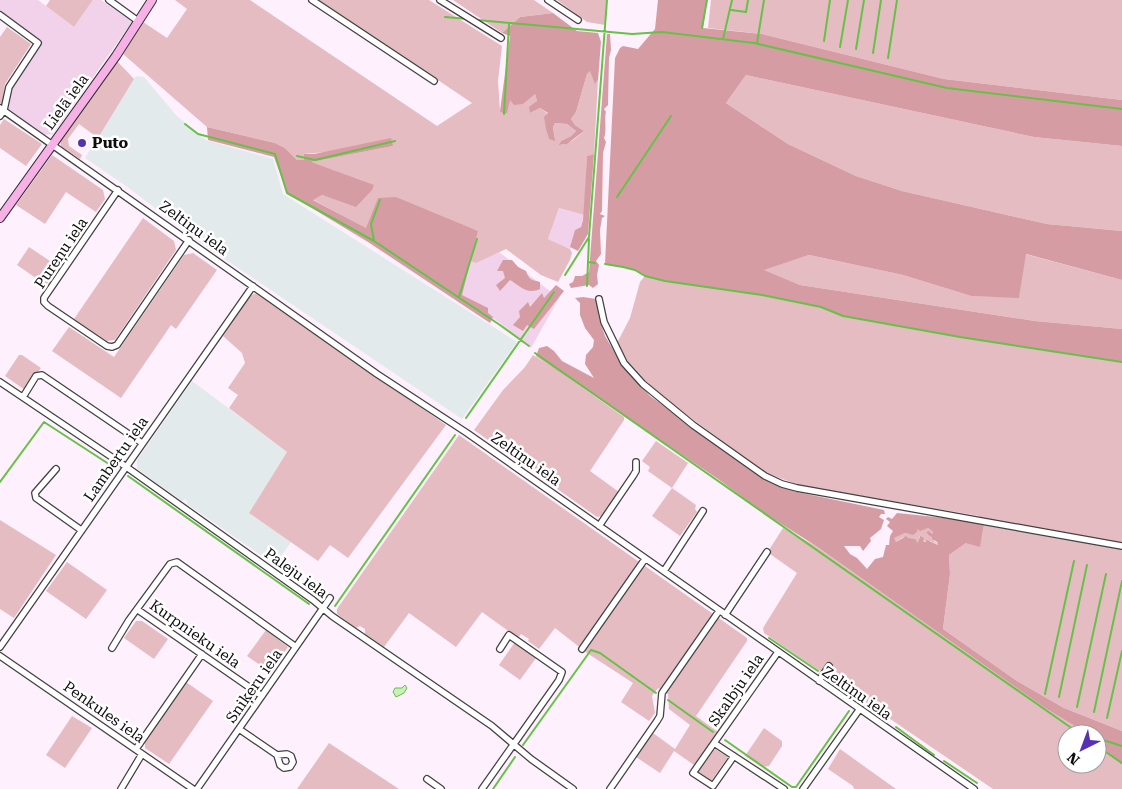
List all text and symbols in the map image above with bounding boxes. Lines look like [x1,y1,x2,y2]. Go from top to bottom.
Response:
street label: Lielā iela [40,71,92,133]
place label: Puto [92,134,128,152]
marker: Puto [76,137,88,149]
street label: Zeltiņu iela [155,197,232,260]
street label: Pureņu iela [31,214,92,292]
street label: Lambertu iela [80,413,152,505]
street label: Zeltiņu iela [487,428,564,490]
street label: Paleju iela [261,544,331,602]
street label: Kurpnieku iela [146,596,244,672]
street label: Sniķeru iela [222,646,287,727]
street label: Skalbju iela [705,650,767,730]
street label: Zeltiņu iela [818,662,895,724]
street label: Penkules iela [60,677,148,747]
north arrow [1057,724,1107,774]
text: N [1064,749,1083,768]

